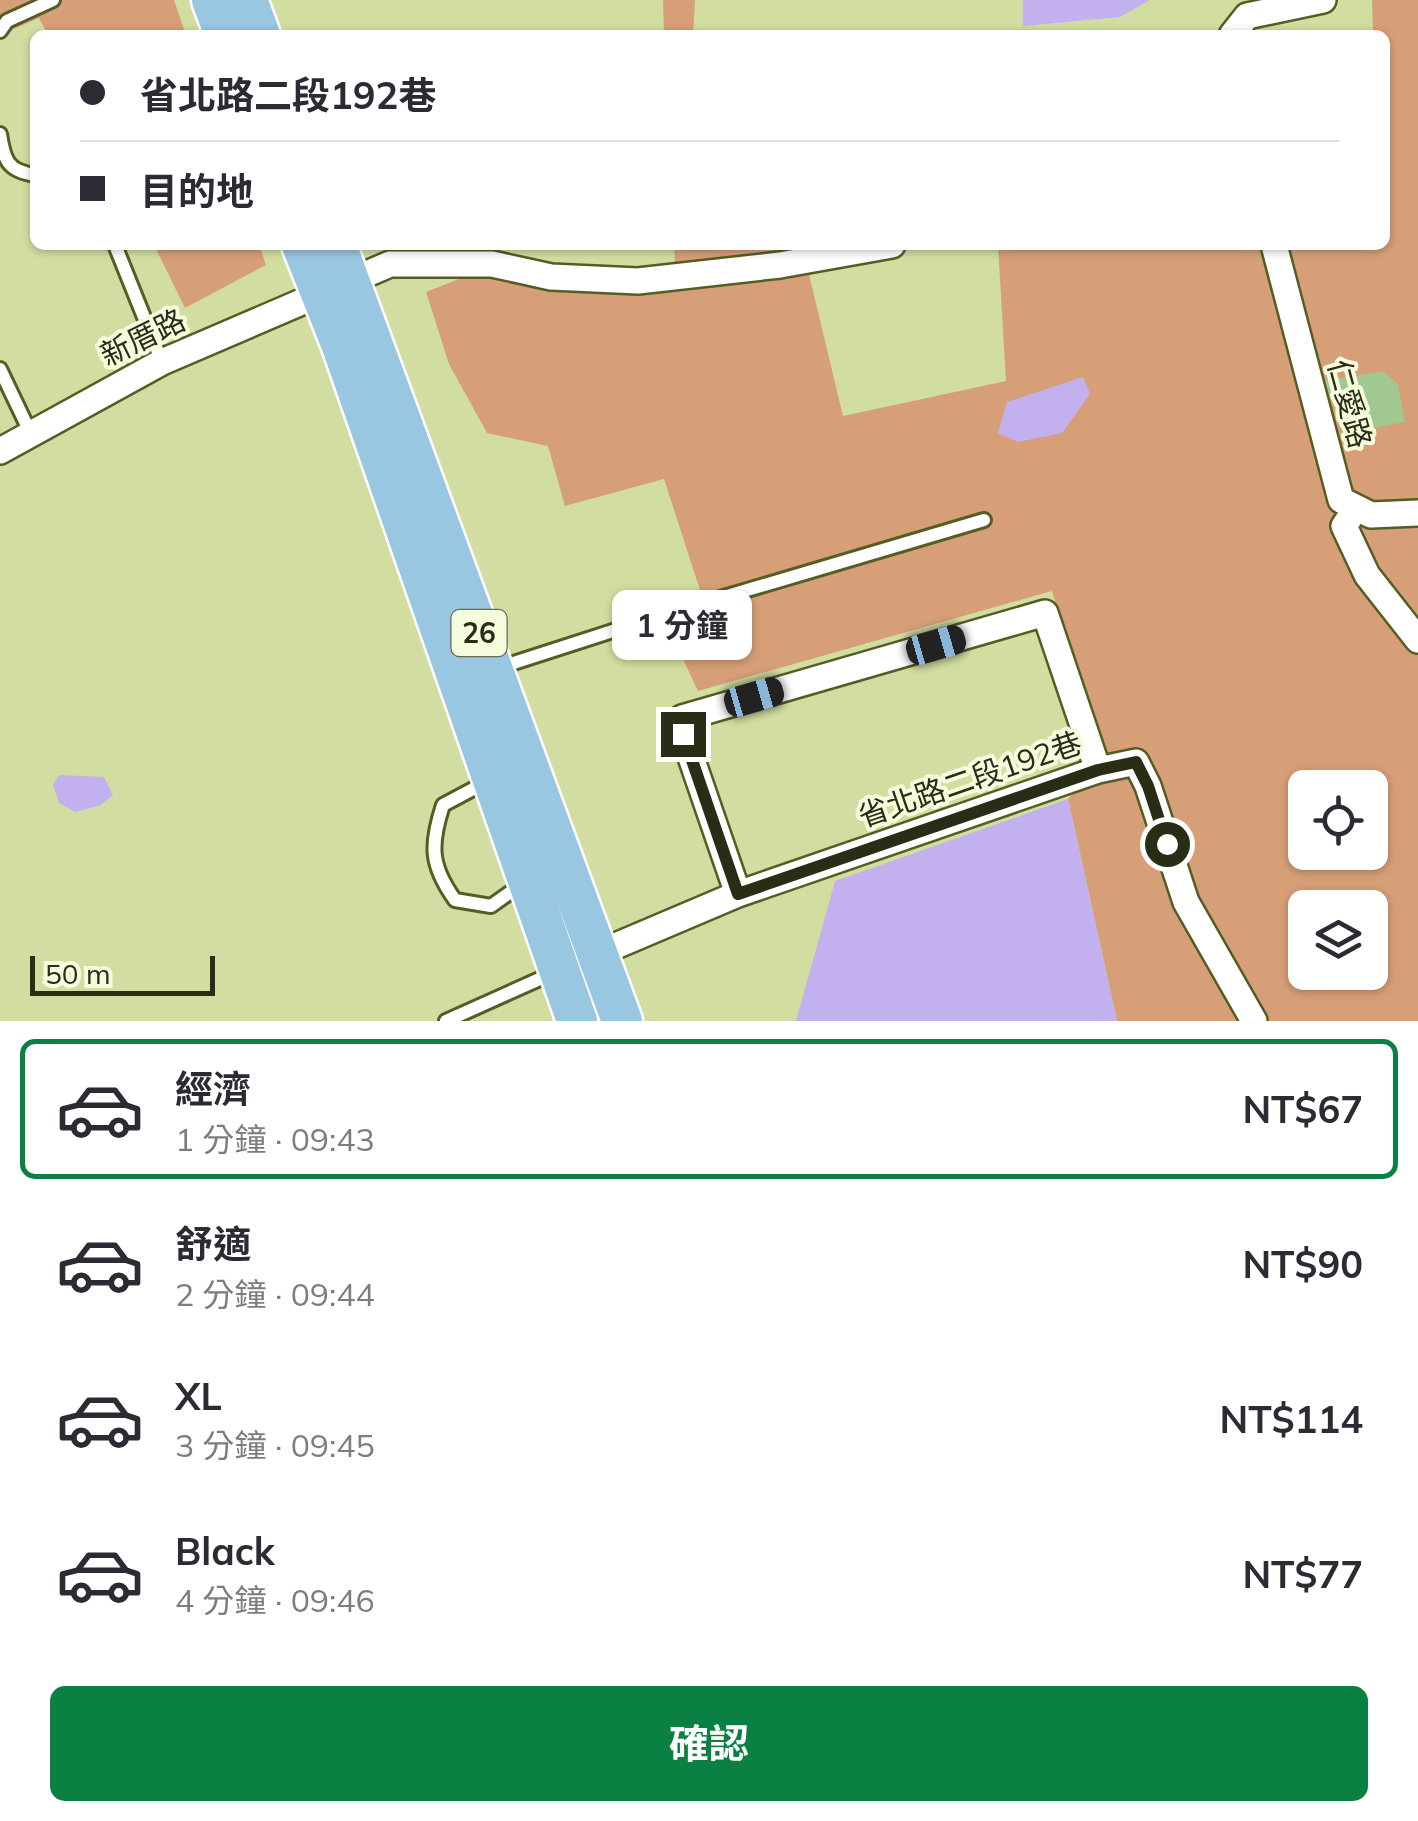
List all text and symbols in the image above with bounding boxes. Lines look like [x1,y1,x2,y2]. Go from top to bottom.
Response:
text: 省北路二段192巷 [140,71,436,119]
text: 目的地 [140,167,254,215]
street label: 新厝路 [94,300,191,374]
street label: 仁愛路 [1320,355,1380,452]
callout: 1 分鐘 [613,589,753,659]
text: 1 分鐘 [636,605,728,645]
road number: 26 [452,610,506,656]
car [903,622,969,668]
car [721,674,787,720]
route end [661,712,706,757]
street label: 省北路二段192巷 [853,723,1086,835]
map controls [1288,770,1388,990]
button: locate [1288,770,1388,870]
route start [1145,822,1190,867]
button: layers [1288,890,1388,990]
scale bar [30,951,215,996]
text: 50 m [45,956,111,991]
icon: car [55,1064,145,1154]
text: 經濟 [175,1065,251,1113]
text: NT$67 [1242,1085,1363,1133]
text: 1 分鐘 · 09:43 [175,1119,375,1159]
icon: car [55,1219,145,1309]
text: 舒適 [175,1220,251,1268]
text: NT$90 [1242,1240,1363,1288]
text: 2 分鐘 · 09:44 [175,1274,375,1314]
text: XL [175,1372,222,1420]
icon: car [55,1374,145,1464]
text: NT$114 [1220,1395,1363,1443]
text: 3 分鐘 · 09:45 [175,1425,375,1465]
text: Black [175,1527,275,1575]
icon: car [55,1529,145,1619]
text: NT$77 [1242,1550,1363,1598]
text: 4 分鐘 · 09:46 [175,1580,375,1620]
button: 確認 [50,1686,1368,1801]

